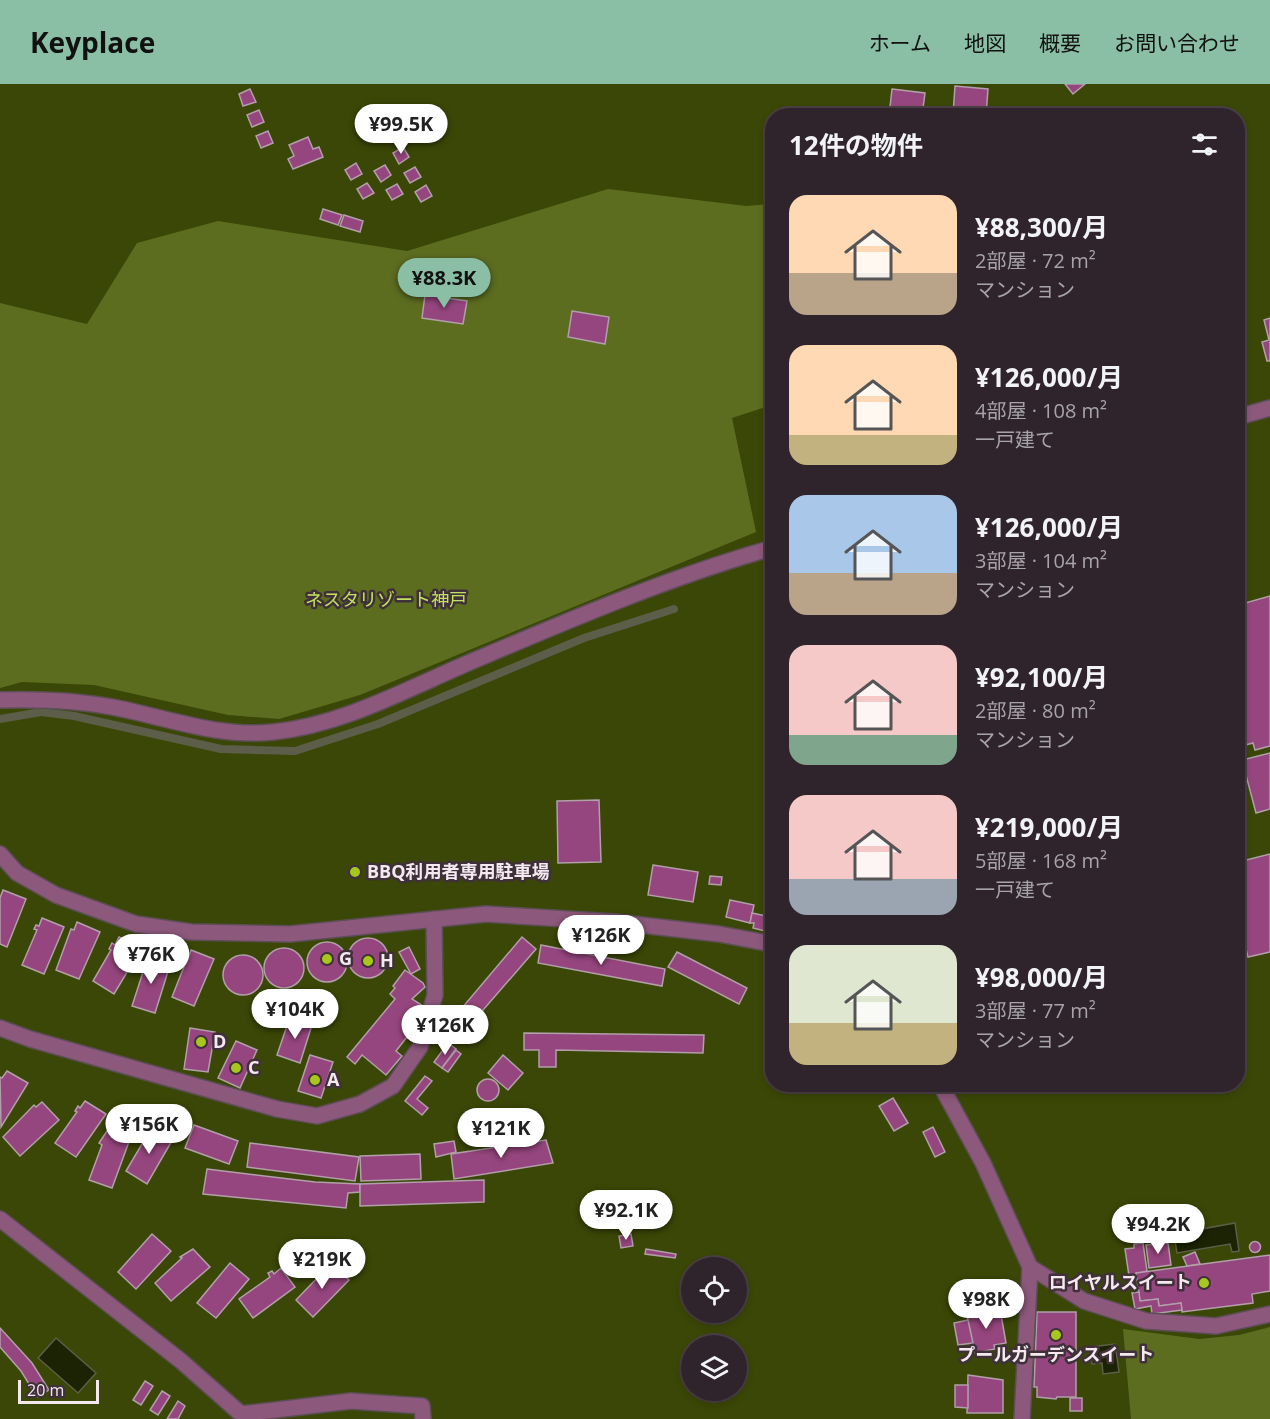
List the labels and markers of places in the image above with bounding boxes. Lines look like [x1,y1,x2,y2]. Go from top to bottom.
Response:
pin: ¥99.5K [352,104,450,155]
pin: ¥88.3K [395,258,493,309]
place label: BBQ利用者専用駐車場 [367,859,550,883]
marker: BBQ利用者専用駐車場 [348,865,362,879]
pin: ¥126K [559,915,643,966]
pin: ¥76K [115,934,187,985]
place label: G [339,946,352,970]
place label: H [380,948,394,972]
marker: G [320,952,334,966]
marker: H [361,954,375,968]
pin: ¥104K [253,989,337,1040]
pin: ¥126K [403,1005,487,1056]
place label: D [213,1029,226,1053]
marker: D [194,1035,208,1049]
place label: C [248,1055,259,1079]
marker: C [229,1061,243,1075]
place label: A [327,1067,340,1091]
marker: A [308,1073,322,1087]
pin: ¥156K [107,1104,191,1155]
pin: ¥121K [459,1108,543,1159]
pin: ¥92.1K [577,1190,675,1241]
pin: ¥94.2K [1109,1204,1207,1255]
pin: ¥219K [280,1239,364,1290]
place label: ロイヤルスイート [1049,1270,1192,1294]
marker: ロイヤルスイート [1197,1276,1211,1290]
pin: ¥98K [950,1279,1022,1330]
marker: プールガーデンスイート [1049,1328,1063,1342]
place label: プールガーデンスイート [957,1342,1155,1366]

